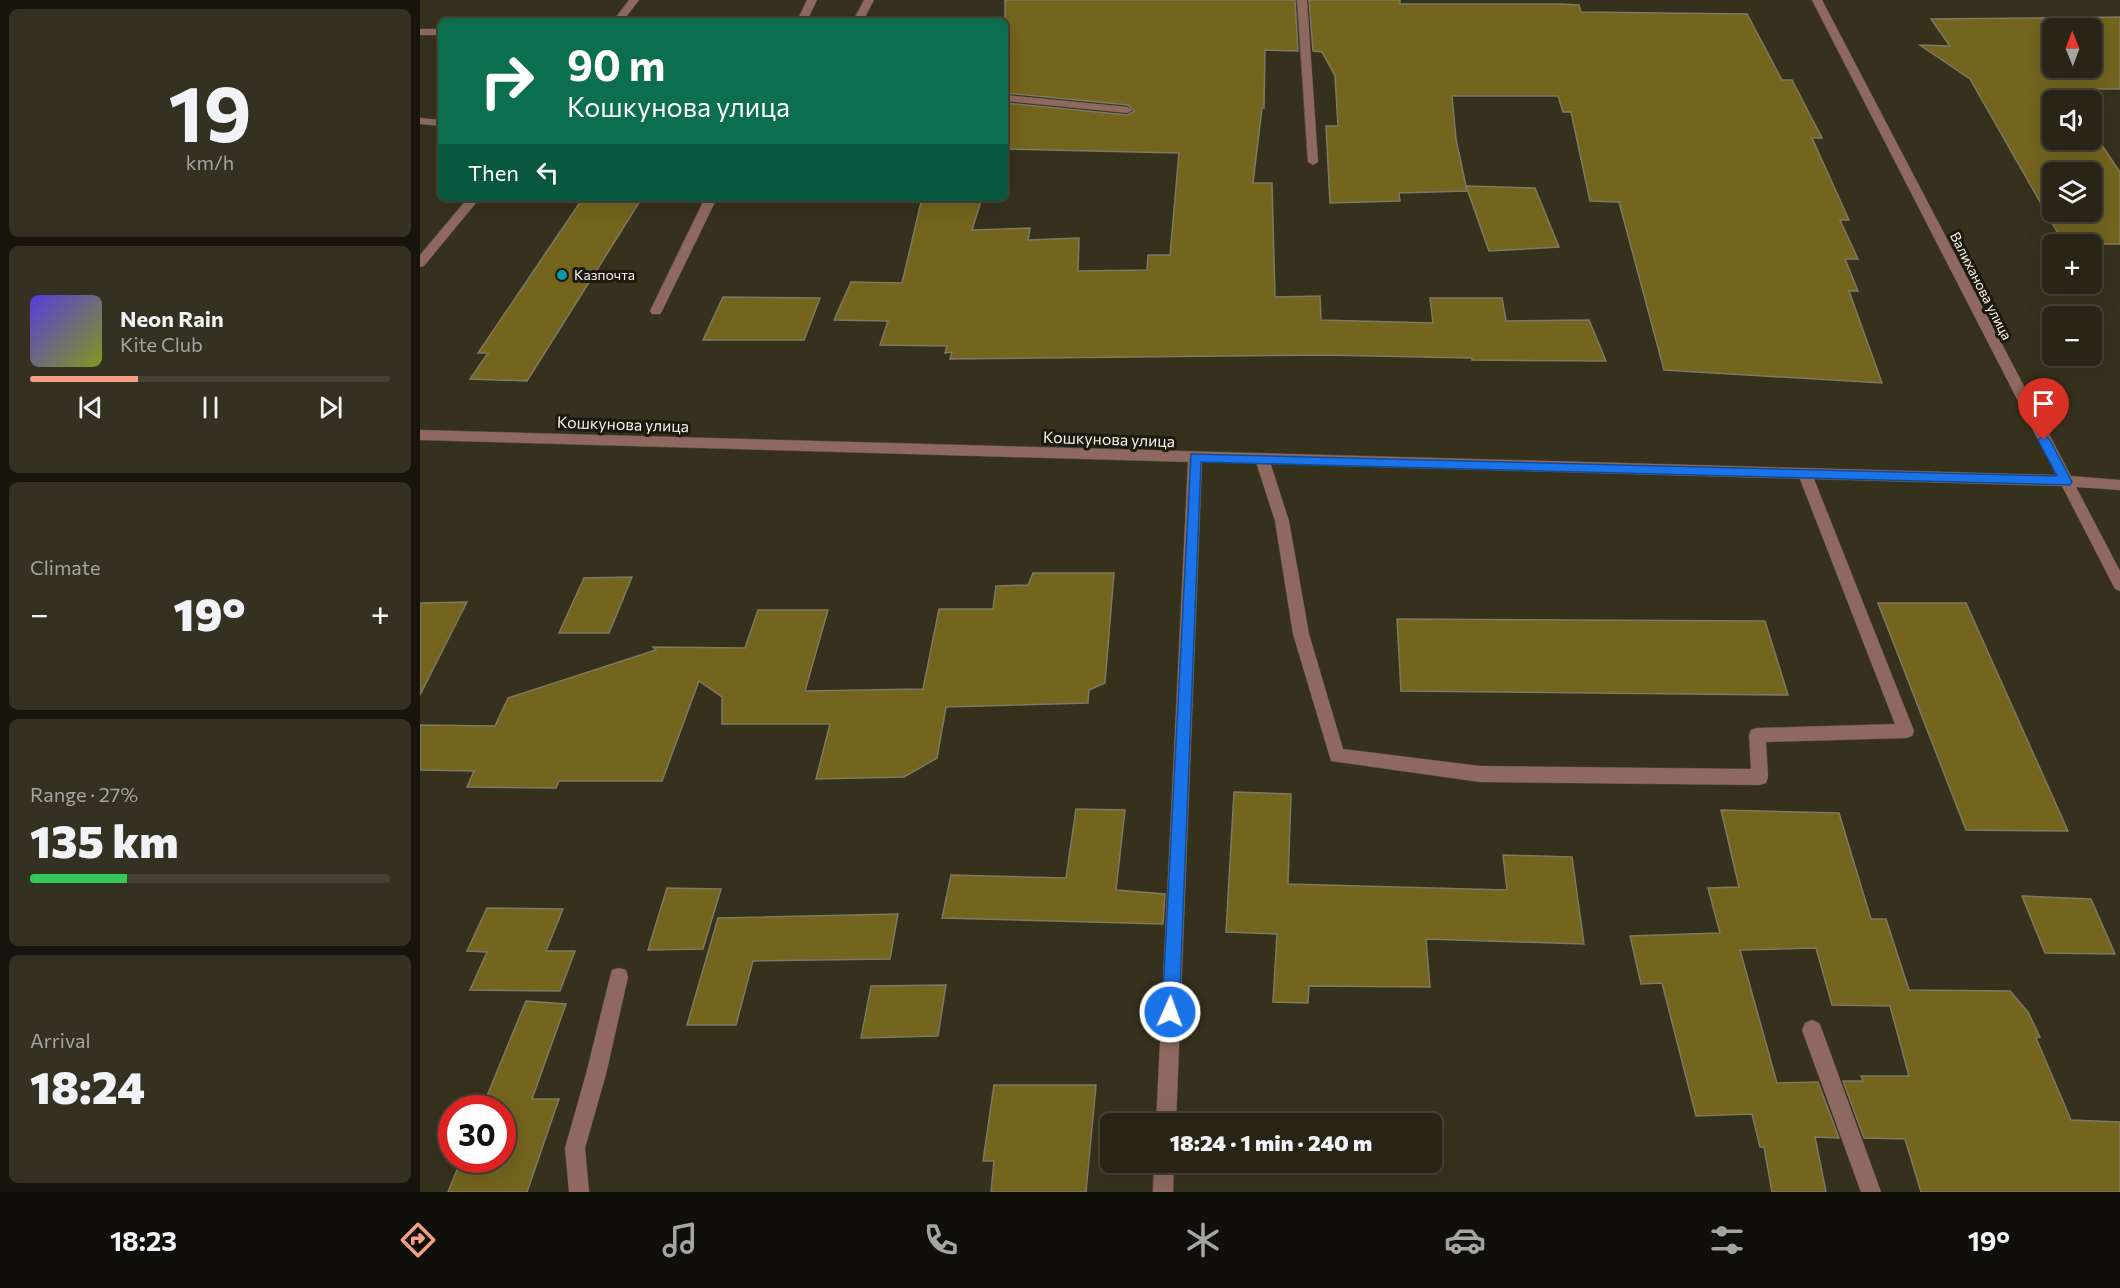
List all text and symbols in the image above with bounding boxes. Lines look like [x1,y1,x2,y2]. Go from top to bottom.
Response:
north arrow [2042,18,2102,78]
map controls [2042,18,2102,366]
text: 90 m [567,38,666,90]
icon: right [468,42,546,120]
text: 19 [168,63,252,158]
text: Кошкунова улица [567,90,790,123]
button: sound [2042,90,2102,150]
text: km/h [186,150,234,174]
icon: left [531,156,564,189]
text: Then [468,159,519,186]
button: layers [2042,162,2102,222]
street label: Валиханова улица [1947,229,2016,343]
button: + [2042,234,2102,294]
place label: Казпочта [574,266,635,283]
marker: Казпочта [555,268,569,282]
text: Neon Rain [120,305,224,332]
button: − [2042,306,2102,366]
text: Kite Club [120,332,203,356]
pin [2018,378,2069,440]
icon: arrive [2027,387,2060,420]
icon: previous [74,391,107,424]
icon: pause [194,391,227,424]
icon: next [314,391,347,424]
street label: Кошкунова улица [557,412,689,435]
street label: Кошкунова улица [1043,427,1175,450]
text: Climate [30,555,100,579]
text: 19° [174,585,246,640]
text: − [30,592,49,633]
text: + [371,592,390,633]
text: Range · 27% [30,782,138,806]
text: 135 km [30,812,178,867]
position arrow [1138,980,1202,1044]
text: Arrival [30,1028,91,1052]
text: 18:24 [30,1058,145,1113]
speed limit sign: 30 [438,1095,516,1173]
text: 18:24 · 1 min · 240 m [1170,1129,1372,1156]
icon: directions [397,1219,439,1261]
icon: music [659,1219,701,1261]
icon: phone [920,1219,962,1261]
icon: climate [1182,1219,1224,1261]
icon: car [1444,1219,1486,1261]
icon: filters [1706,1219,1748,1261]
text: 18:23 [110,1224,177,1257]
text: 19° [1968,1224,2010,1257]

